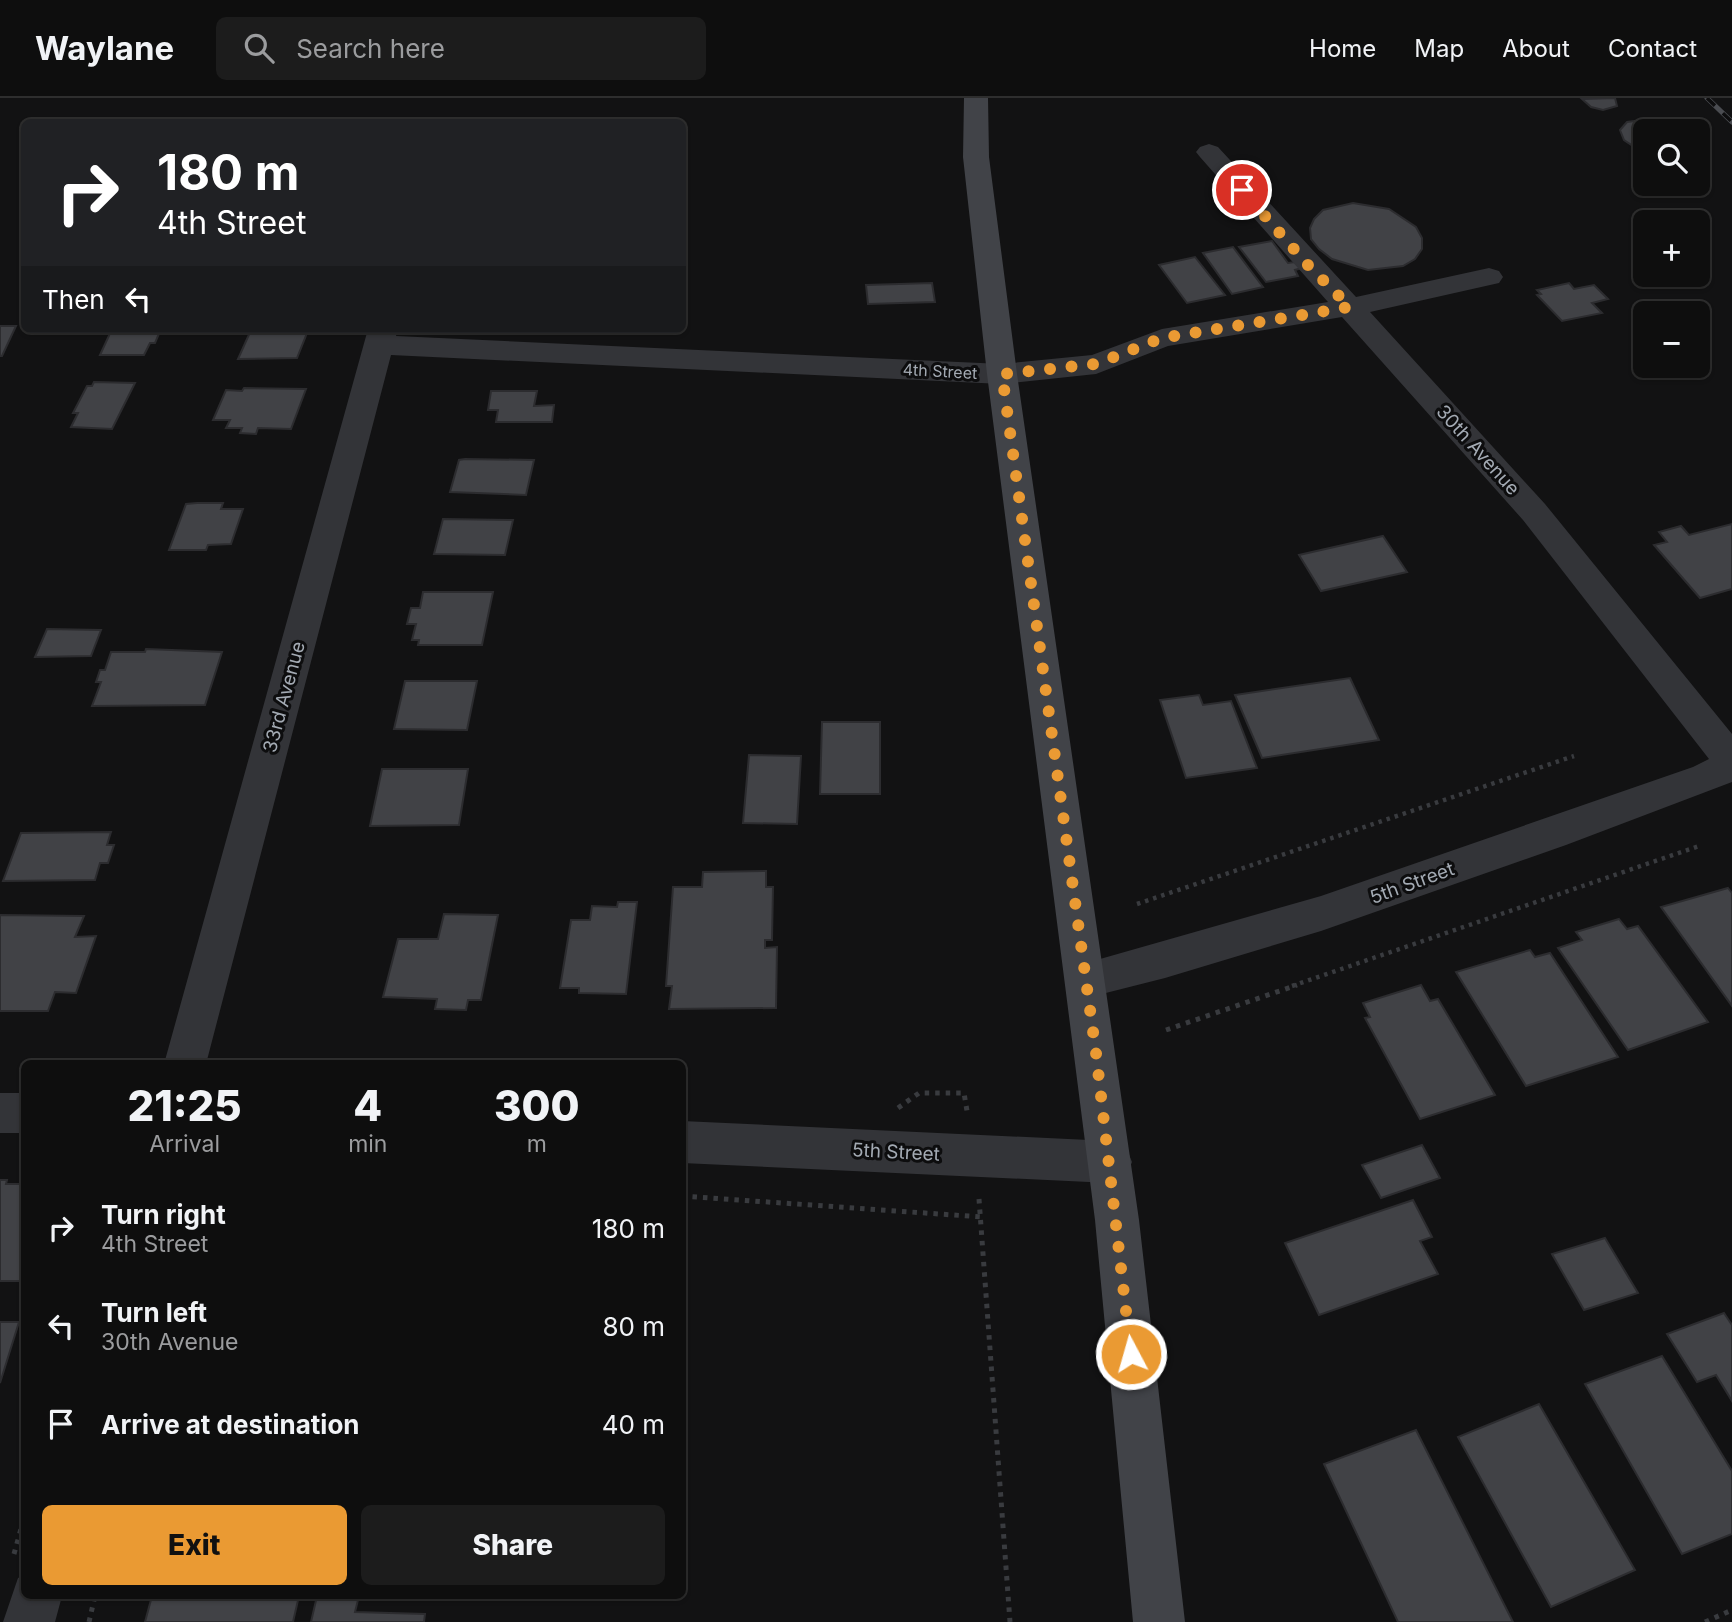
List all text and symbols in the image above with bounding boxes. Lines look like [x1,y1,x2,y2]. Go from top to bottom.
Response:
search box [216,17,706,80]
text: Waylane [35,28,174,68]
icon: search [240,29,278,67]
text: Search here [296,33,445,64]
text: Home [1309,34,1376,63]
text: Map [1414,34,1464,63]
text: About [1502,34,1570,63]
text: Contact [1608,34,1697,63]
map controls [1633,119,1710,378]
button: search [1633,119,1710,196]
text: 180 m [157,143,299,202]
icon: right [42,147,133,238]
pin [1212,160,1272,220]
icon: arrive [1223,171,1261,209]
text: 4th Street [157,203,306,242]
button: + [1633,210,1710,287]
icon: left [119,280,157,318]
text: Then [42,284,105,315]
button: − [1633,301,1710,378]
street label: 4th Street [902,359,978,383]
street label: 30th Avenue [1431,400,1525,500]
street label: 33rd Avenue [258,639,310,755]
street label: 5th Street [1367,857,1457,909]
text: 21:25 [127,1080,242,1131]
text: 4 [353,1080,382,1131]
text: 300 [494,1080,580,1131]
text: Arrival [149,1130,220,1158]
text: min [348,1130,387,1158]
text: m [527,1130,547,1158]
street label: 5th Street [851,1138,941,1166]
text: Turn right [101,1199,226,1230]
icon: right [42,1209,80,1247]
text: 180 m [592,1213,665,1244]
text: 4th Street [101,1230,208,1258]
text: Turn left [101,1297,207,1328]
icon: left [42,1307,80,1345]
text: 80 m [602,1311,665,1342]
position arrow [1094,1317,1168,1391]
text: 30th Avenue [101,1328,238,1356]
icon: arrive [42,1405,80,1443]
text: Arrive at destination [101,1409,360,1440]
text: 40 m [602,1409,665,1440]
button: Exit [42,1505,347,1585]
button: Share [361,1505,665,1585]

